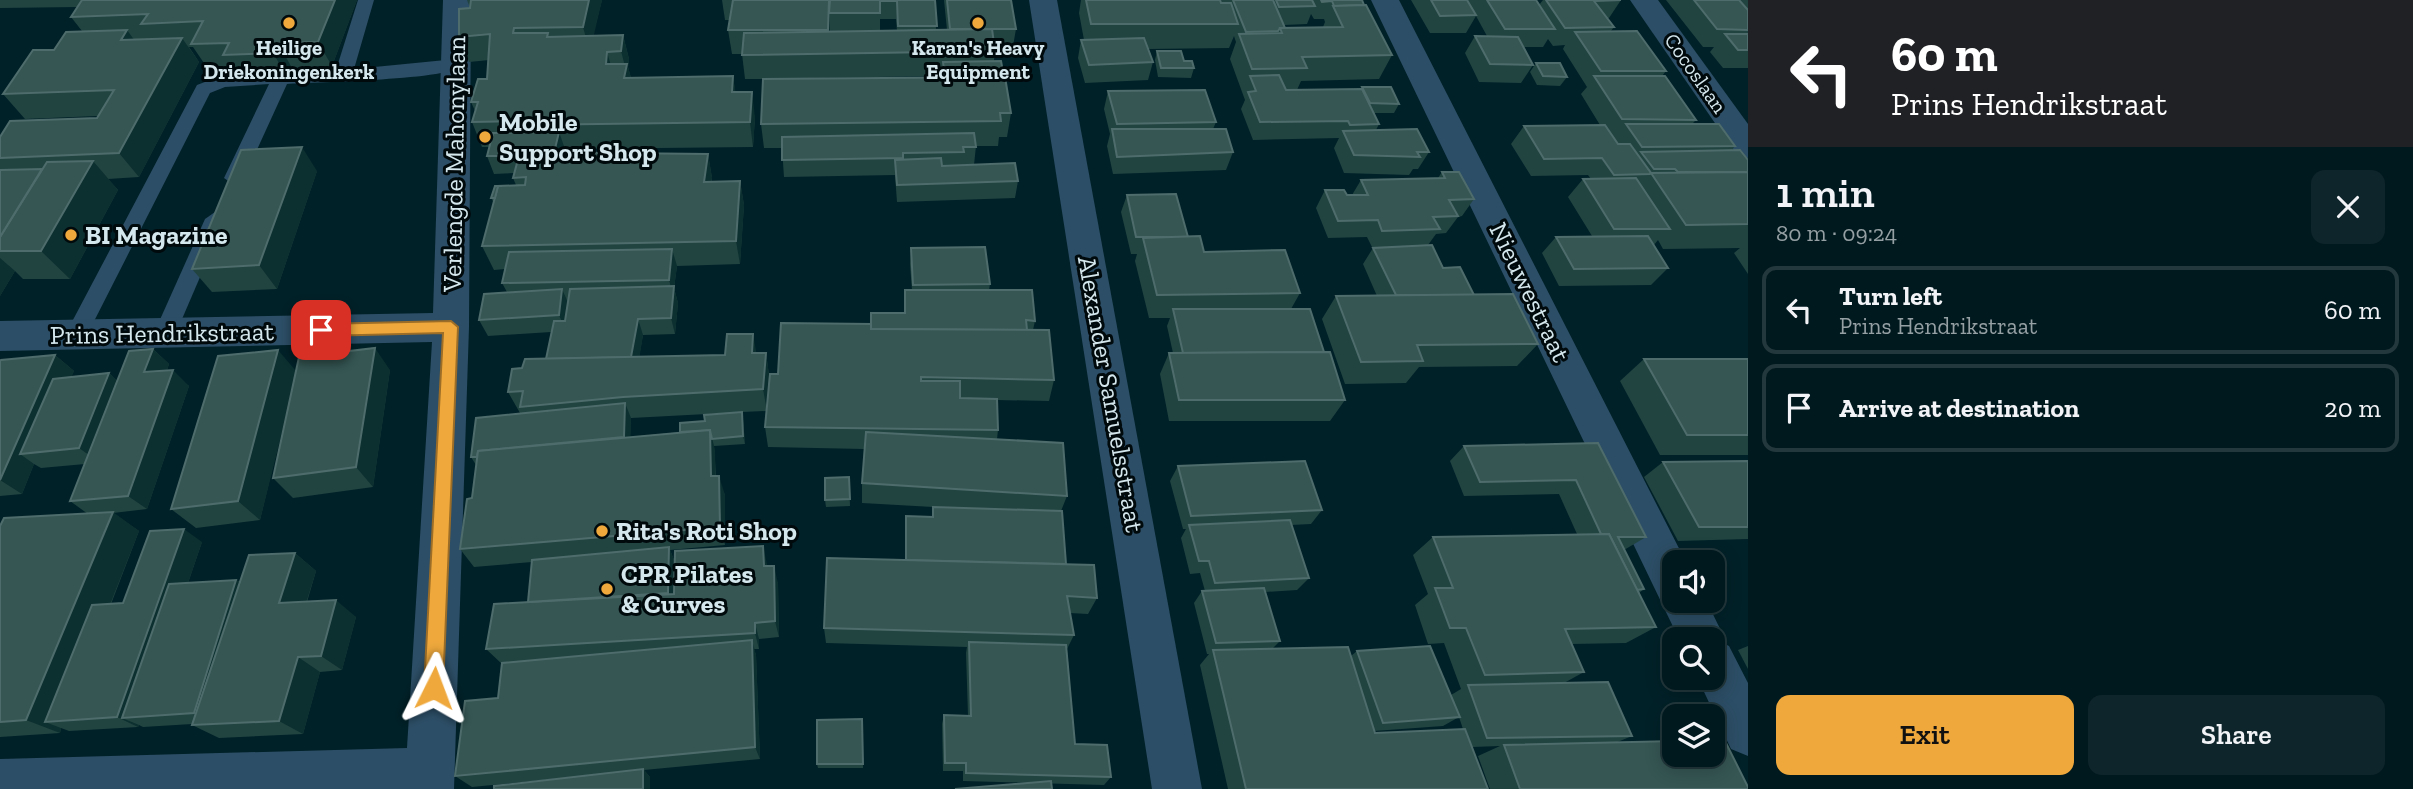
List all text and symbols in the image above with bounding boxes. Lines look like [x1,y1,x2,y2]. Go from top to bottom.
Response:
marker: Heilige Driekoningenkerk [281,15,297,31]
marker: Karan's Heavy Equipment [970,15,986,31]
text: 60 m [1891,25,1998,84]
street label: Cocoslaan [1659,28,1733,118]
icon: left [1776,28,1867,119]
place label: Heilige Driekoningenkerk [204,35,375,84]
place label: Karan's Heavy Equipment [912,35,1044,84]
street label: Verlengde Mahonylaan [436,36,472,293]
text: Prins Hendrikstraat [1891,85,2167,123]
place label: Mobile Support Shop [499,106,657,168]
marker: Mobile Support Shop [477,129,493,145]
text: 1 min [1776,167,1875,218]
button: close [2311,170,2385,244]
street label: Nieuwestraat [1483,217,1578,367]
place label: BI Magazine [85,219,228,251]
text: 80 m · 09:24 [1776,219,1897,247]
marker: BI Magazine [63,227,79,243]
street label: Alexander Samuelsstraat [1071,253,1151,535]
text: Turn left [1839,280,1942,312]
icon: left [1780,291,1818,329]
text: 60 m [2324,294,2381,326]
pin [291,300,351,360]
icon: arrive [302,311,340,349]
text: Prins Hendrikstraat [1839,312,2037,340]
street label: Prins Hendrikstraat [50,315,275,351]
icon: arrive [1780,389,1818,427]
text: Arrive at destination [1839,392,2079,424]
text: 20 m [2324,392,2381,424]
place label: Rita's Roti Shop [616,515,797,547]
marker: Rita's Roti Shop [594,523,610,539]
map controls [1662,550,1725,767]
button: sound [1662,550,1725,613]
place label: CPR Pilates & Curves [621,558,753,620]
marker: CPR Pilates & Curves [599,581,615,597]
button: search [1662,627,1725,690]
position arrow [397,651,471,725]
button: Exit [1776,695,2074,775]
button: Share [2088,695,2385,775]
button: layers [1662,704,1725,767]

